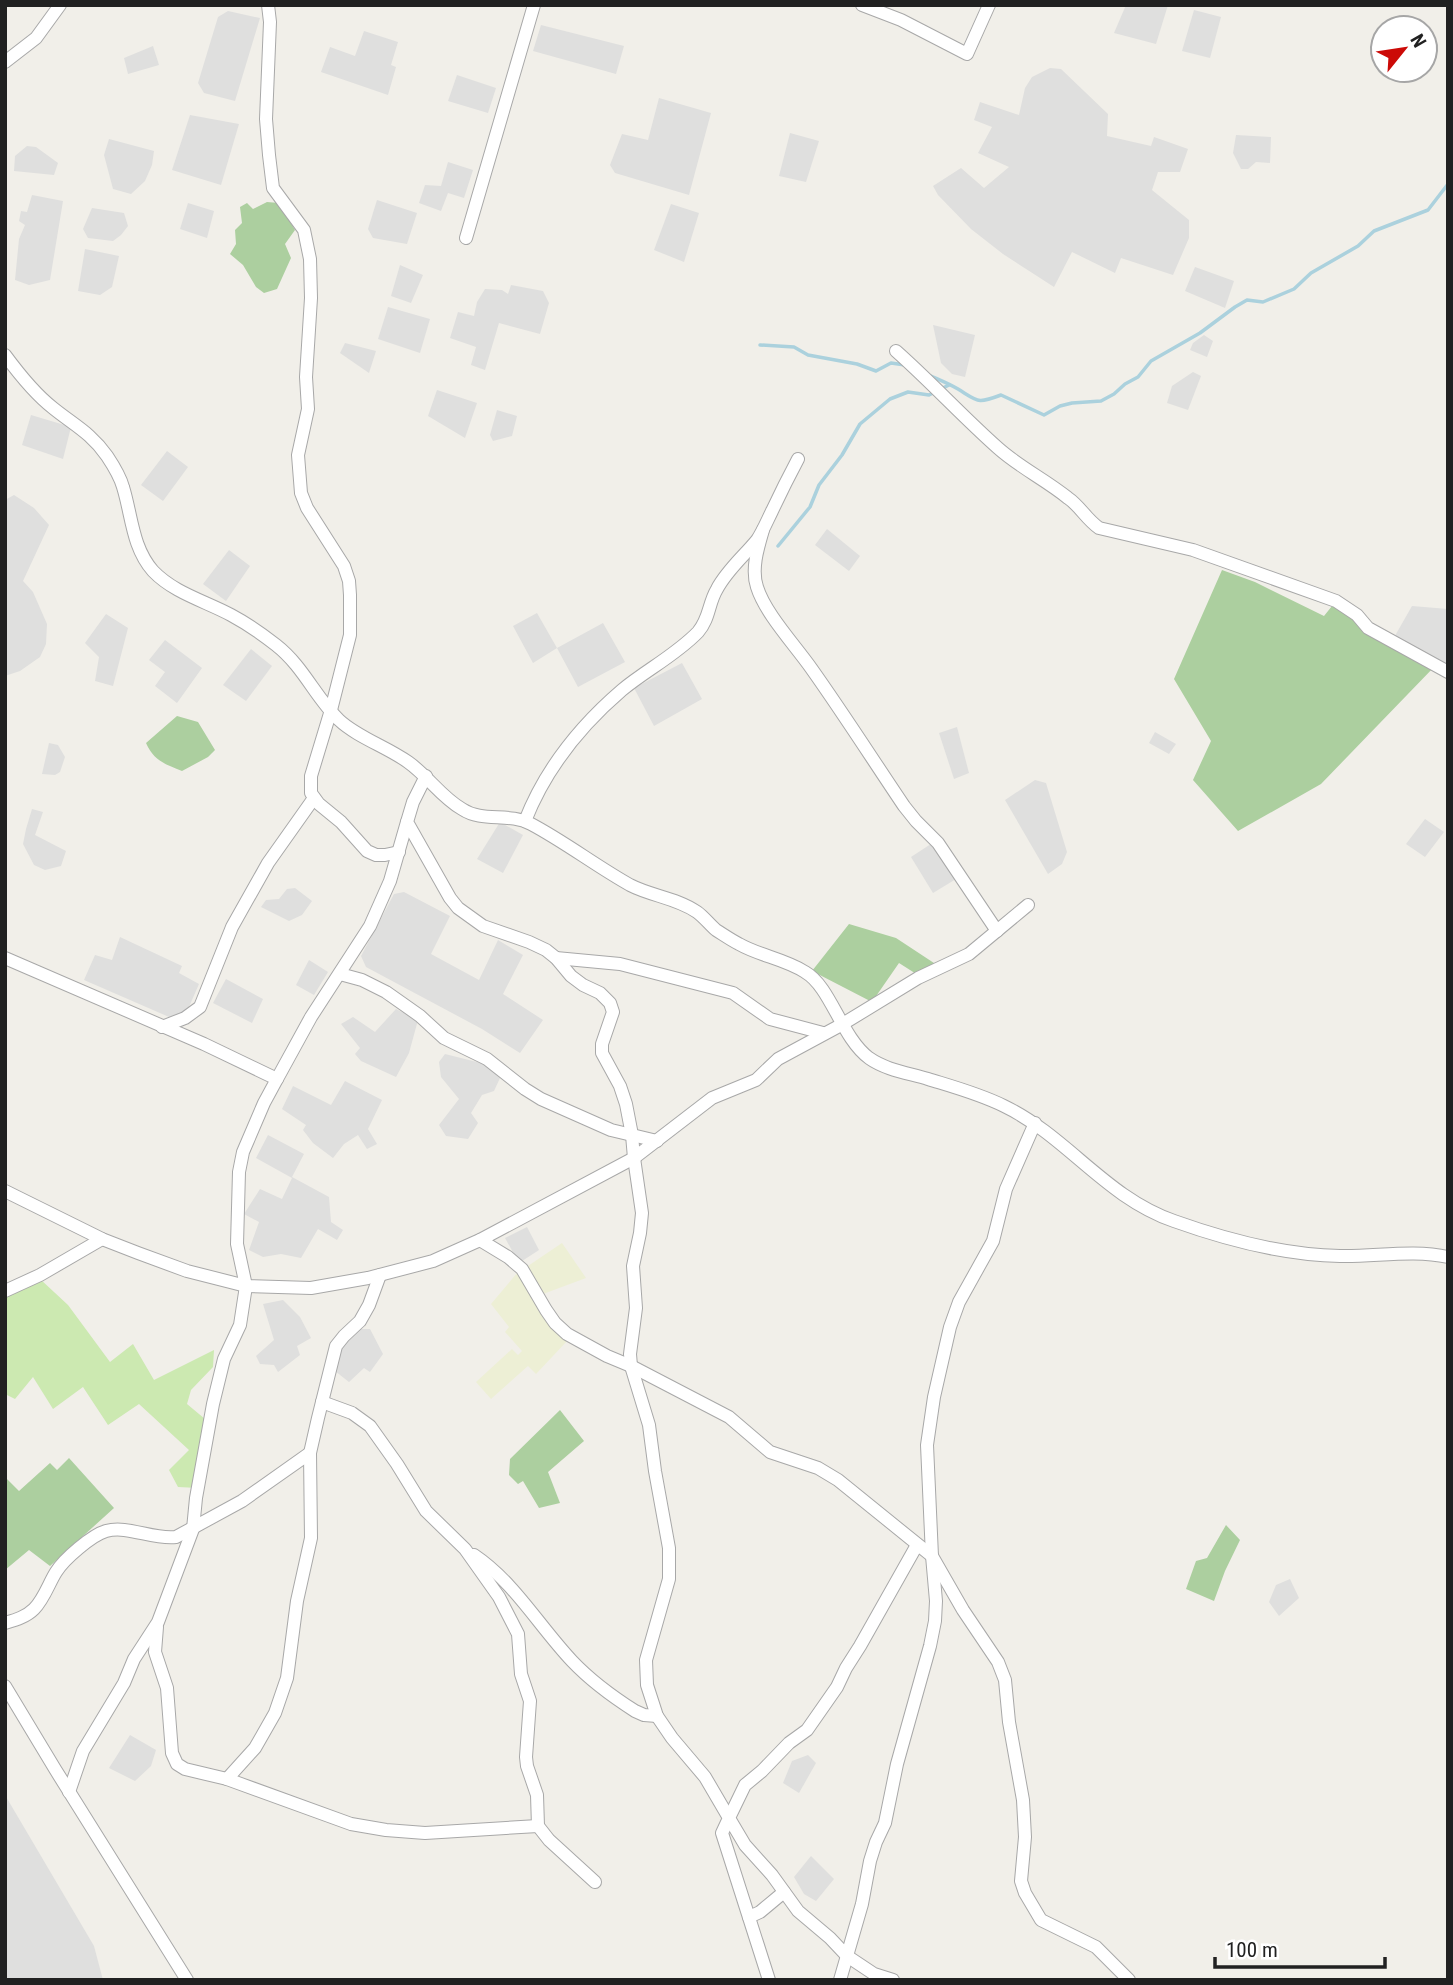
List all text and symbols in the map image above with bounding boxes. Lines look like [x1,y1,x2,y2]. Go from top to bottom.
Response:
north arrow [1369,14,1439,84]
text: N [1405,30,1431,52]
scale bar [1215,1926,1385,1970]
text: 100 m [1226,1938,1278,1962]

